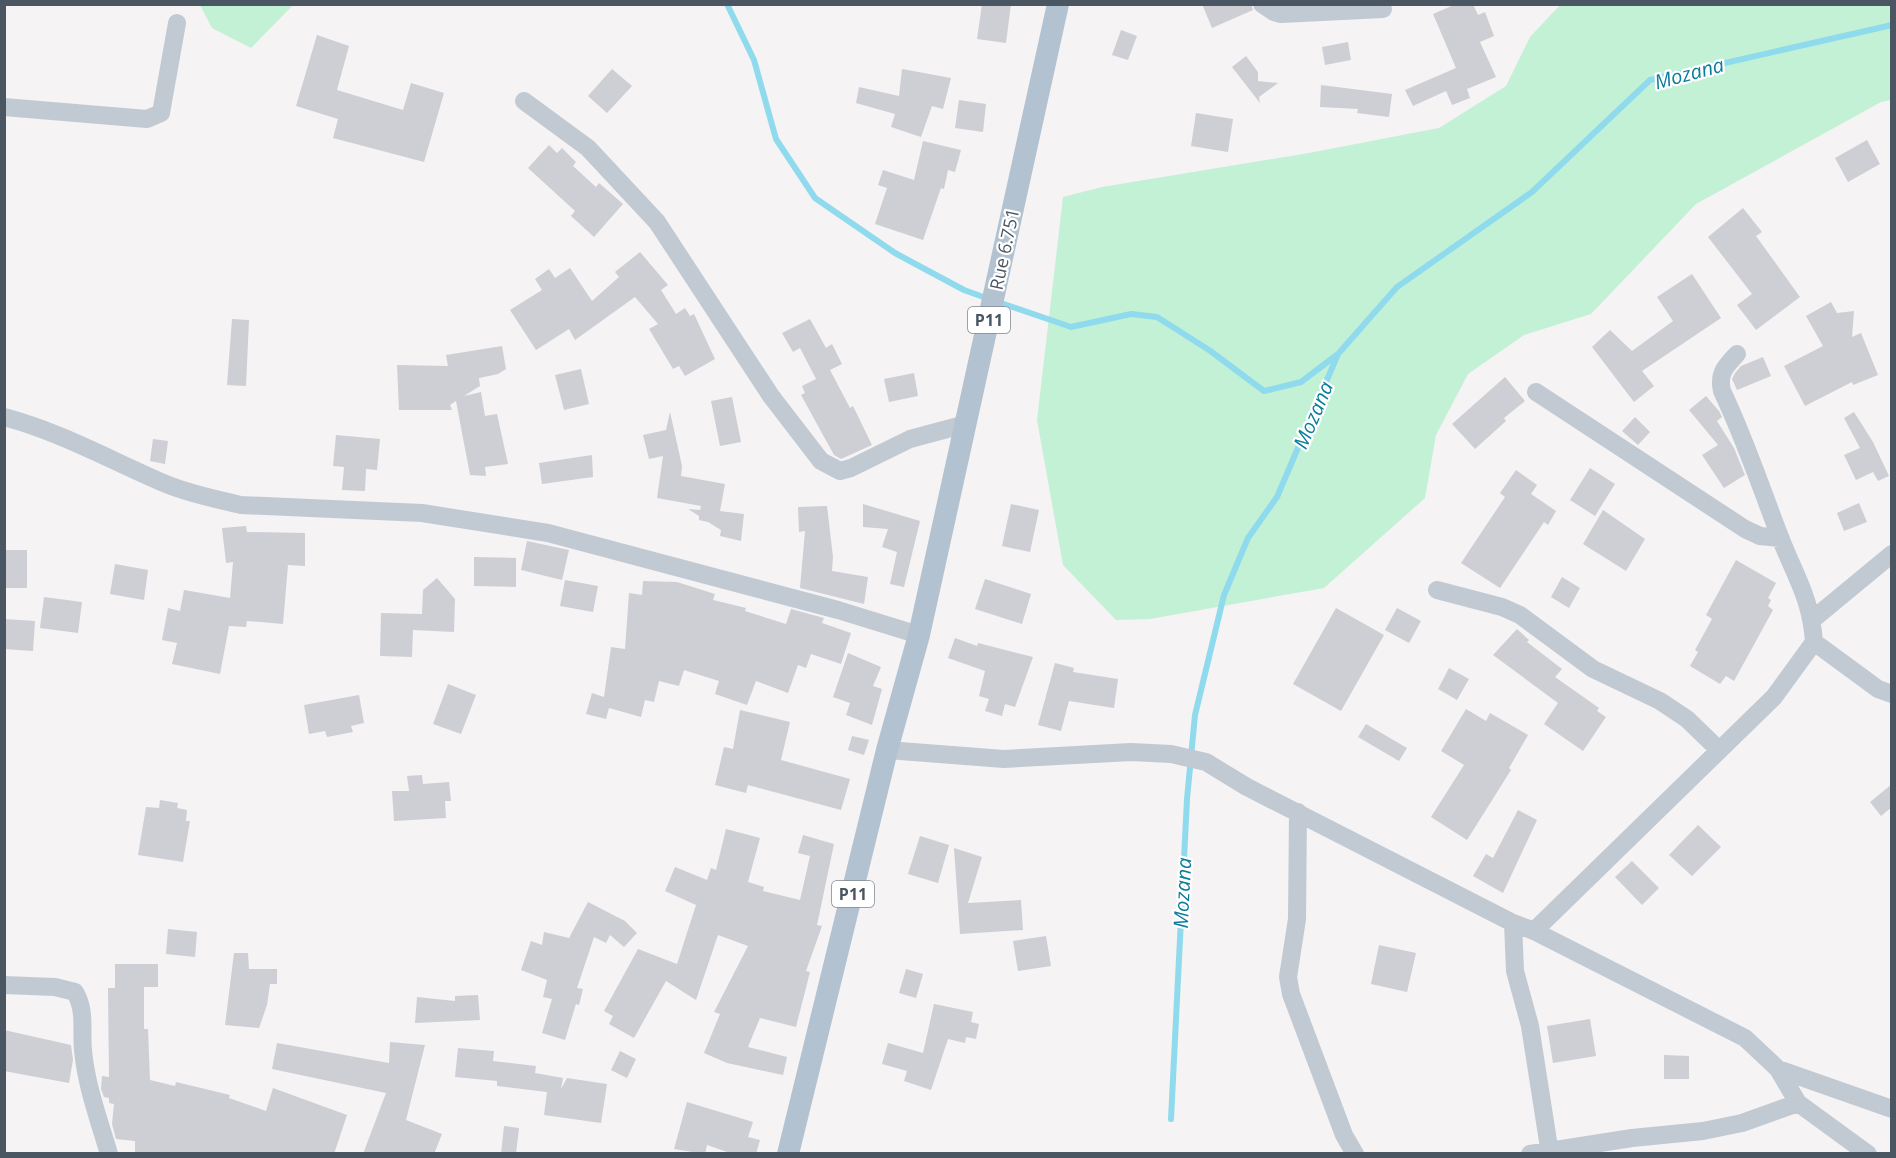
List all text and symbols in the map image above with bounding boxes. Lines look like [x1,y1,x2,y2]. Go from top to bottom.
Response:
water label: Mozana [1651,51,1727,95]
street label: Rue 6.751 [984,206,1024,292]
road number: P11 [968,307,1010,333]
water label: Mozana [1287,377,1339,453]
water label: Mozana [1167,857,1197,929]
road number: P11 [832,881,874,907]

